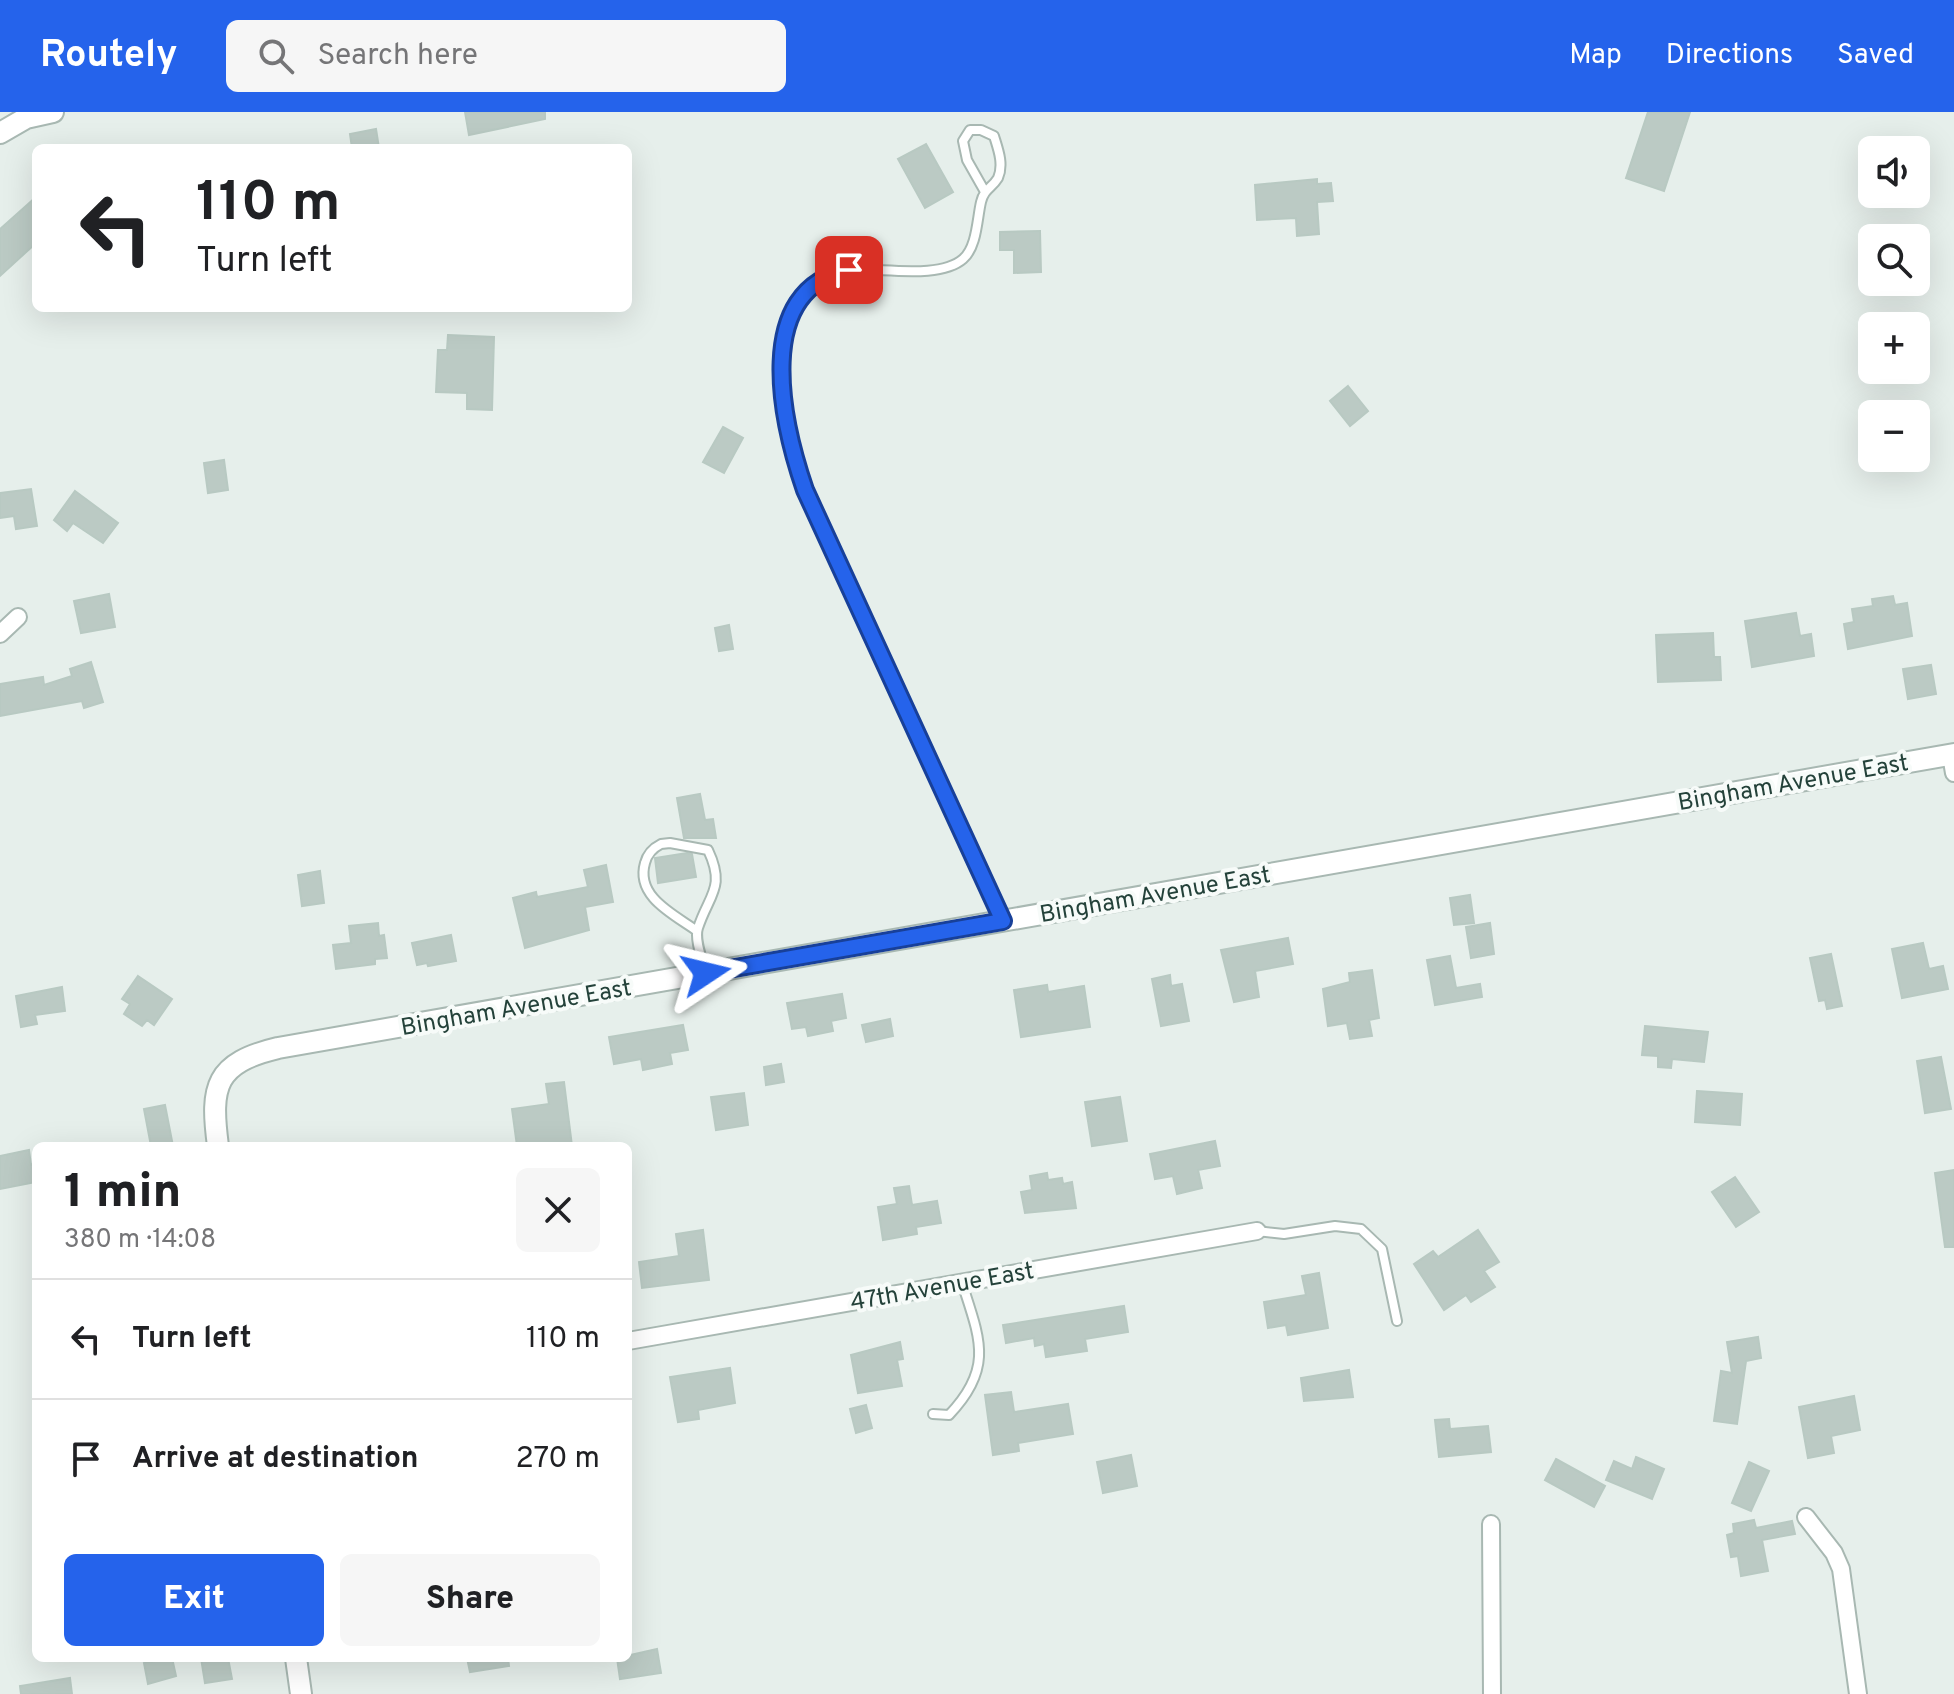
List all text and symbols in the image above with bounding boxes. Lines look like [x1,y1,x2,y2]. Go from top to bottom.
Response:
search box [226,20,786,92]
text: Routely [40,32,178,81]
icon: search [254,34,298,78]
text: Search here [318,38,478,75]
text: Map [1569,38,1622,74]
text: Directions [1666,38,1793,74]
text: Saved [1837,38,1914,74]
map controls [1858,136,1930,472]
button: sound [1858,136,1930,208]
text: 110 m [196,170,341,240]
icon: left [64,176,168,280]
button: search [1858,224,1930,296]
pin [815,236,883,304]
text: Turn left [196,239,333,285]
icon: arrive [827,248,871,292]
button: + [1858,312,1930,384]
button: − [1858,400,1930,472]
street label: Bingham Avenue East [1676,749,1911,819]
street label: Bingham Avenue East [1038,861,1273,931]
position arrow [664,931,748,1015]
street label: Bingham Avenue East [399,974,634,1044]
text: 1 min [64,1164,181,1224]
button: close [516,1168,600,1252]
text: 380 m · 14:08 [64,1224,216,1257]
street label: 47th Avenue East [848,1257,1037,1319]
icon: left [64,1317,108,1361]
text: Turn left [132,1321,252,1358]
text: 110 m [526,1321,600,1358]
icon: arrive [64,1437,108,1481]
text: Arrive at destination [132,1441,418,1478]
text: 270 m [515,1441,600,1478]
button: Exit [64,1554,324,1646]
button: Share [340,1554,600,1646]

